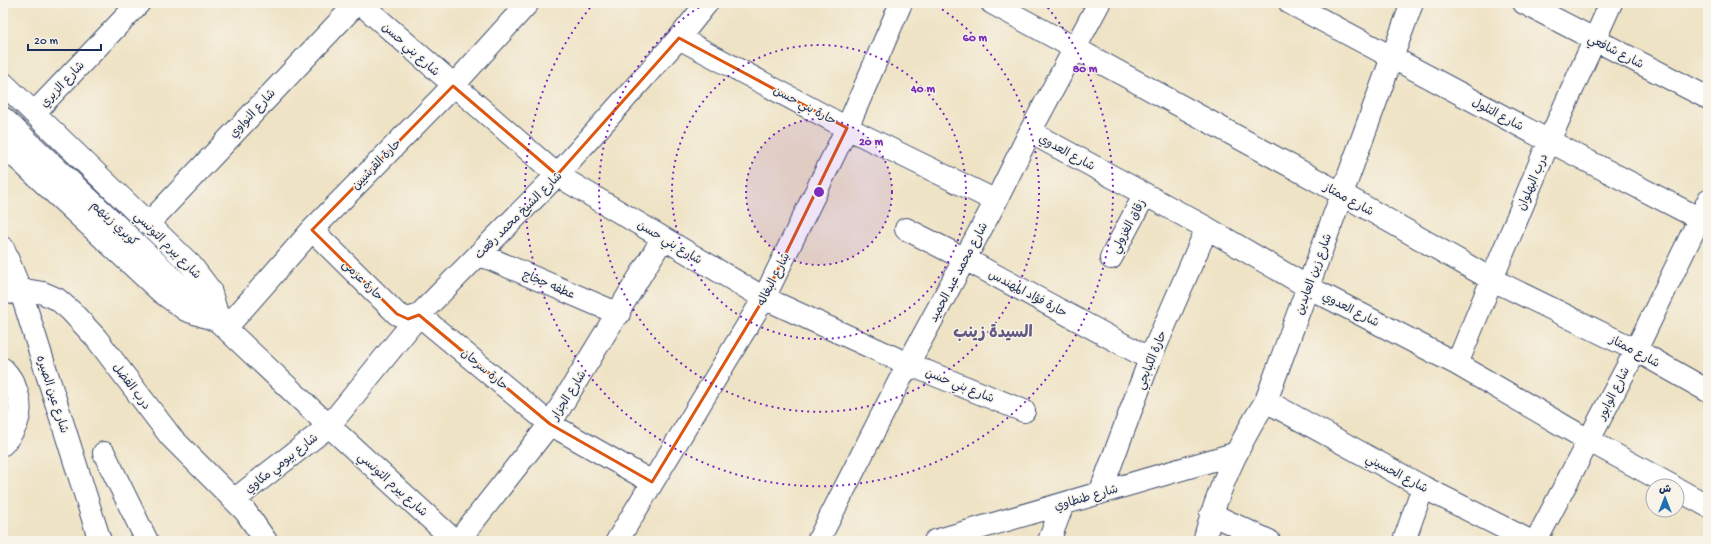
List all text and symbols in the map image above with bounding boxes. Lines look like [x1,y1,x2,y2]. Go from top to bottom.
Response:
street label: شارع بني حسن [376,21,442,82]
scale bar [28,26,101,52]
text: 60 m [963,32,988,46]
street label: شارع شافعي [1584,33,1645,75]
text: 20 m [34,35,59,49]
street label: شارع الزيري [38,59,88,111]
text: 80 m [1073,63,1098,77]
text: 40 m [910,83,935,97]
street label: حارة بني حسن [769,84,838,131]
street label: شارع النواوي [227,87,280,142]
street label: شارع التلول [1469,96,1525,135]
street label: شارع العدوي [1035,133,1097,175]
text: 20 m [859,136,884,150]
street label: حارة القرشيين [350,137,405,194]
street label: درب البهلوان [1516,152,1552,213]
street label: شارع الشيخ محمد رفعت [472,169,566,263]
street label: شارع ممتاز [1320,181,1375,220]
centre of rings [812,185,826,199]
street label: زقاق الغزولي [1110,198,1152,257]
street label: كوبري زينهم [87,199,140,250]
street label: شارع بيرم التونسي [129,210,203,284]
street label: شارع بني حسن [633,219,704,270]
street label: شارع محمد عبد الحميد [928,221,992,325]
street label: شارع زين العابدين [1294,232,1336,317]
street label: شارع البغاله [755,251,794,309]
street label: حارة عزمى [338,258,385,305]
street label: حارة فؤاد المهندس [985,268,1069,321]
street label: عطفه حجاج [520,269,576,303]
street label: شارع العدوي [1319,290,1381,331]
district label: السيدة زينب [953,324,1033,344]
street label: حارة الكبابجي [1135,329,1173,393]
street label: شارع ممتاز [1606,333,1662,372]
street label: حارة سرحان [457,347,510,394]
street label: شارع عين الصيره [32,354,70,435]
street label: درب الفضل [108,361,153,413]
street label: شارع الوابور [1595,365,1634,423]
street label: شارع بني حسن [922,367,996,409]
street label: شارع الجزار [549,369,590,424]
street label: شارع بيومي مكاوي [243,432,323,499]
street label: شارع بيرم التونسي [353,450,429,522]
street label: شارع الحسيني [1362,453,1430,499]
north arrow [1645,478,1685,518]
street label: شارع طنطاوي [1053,483,1120,515]
text: ش [1659,484,1671,496]

